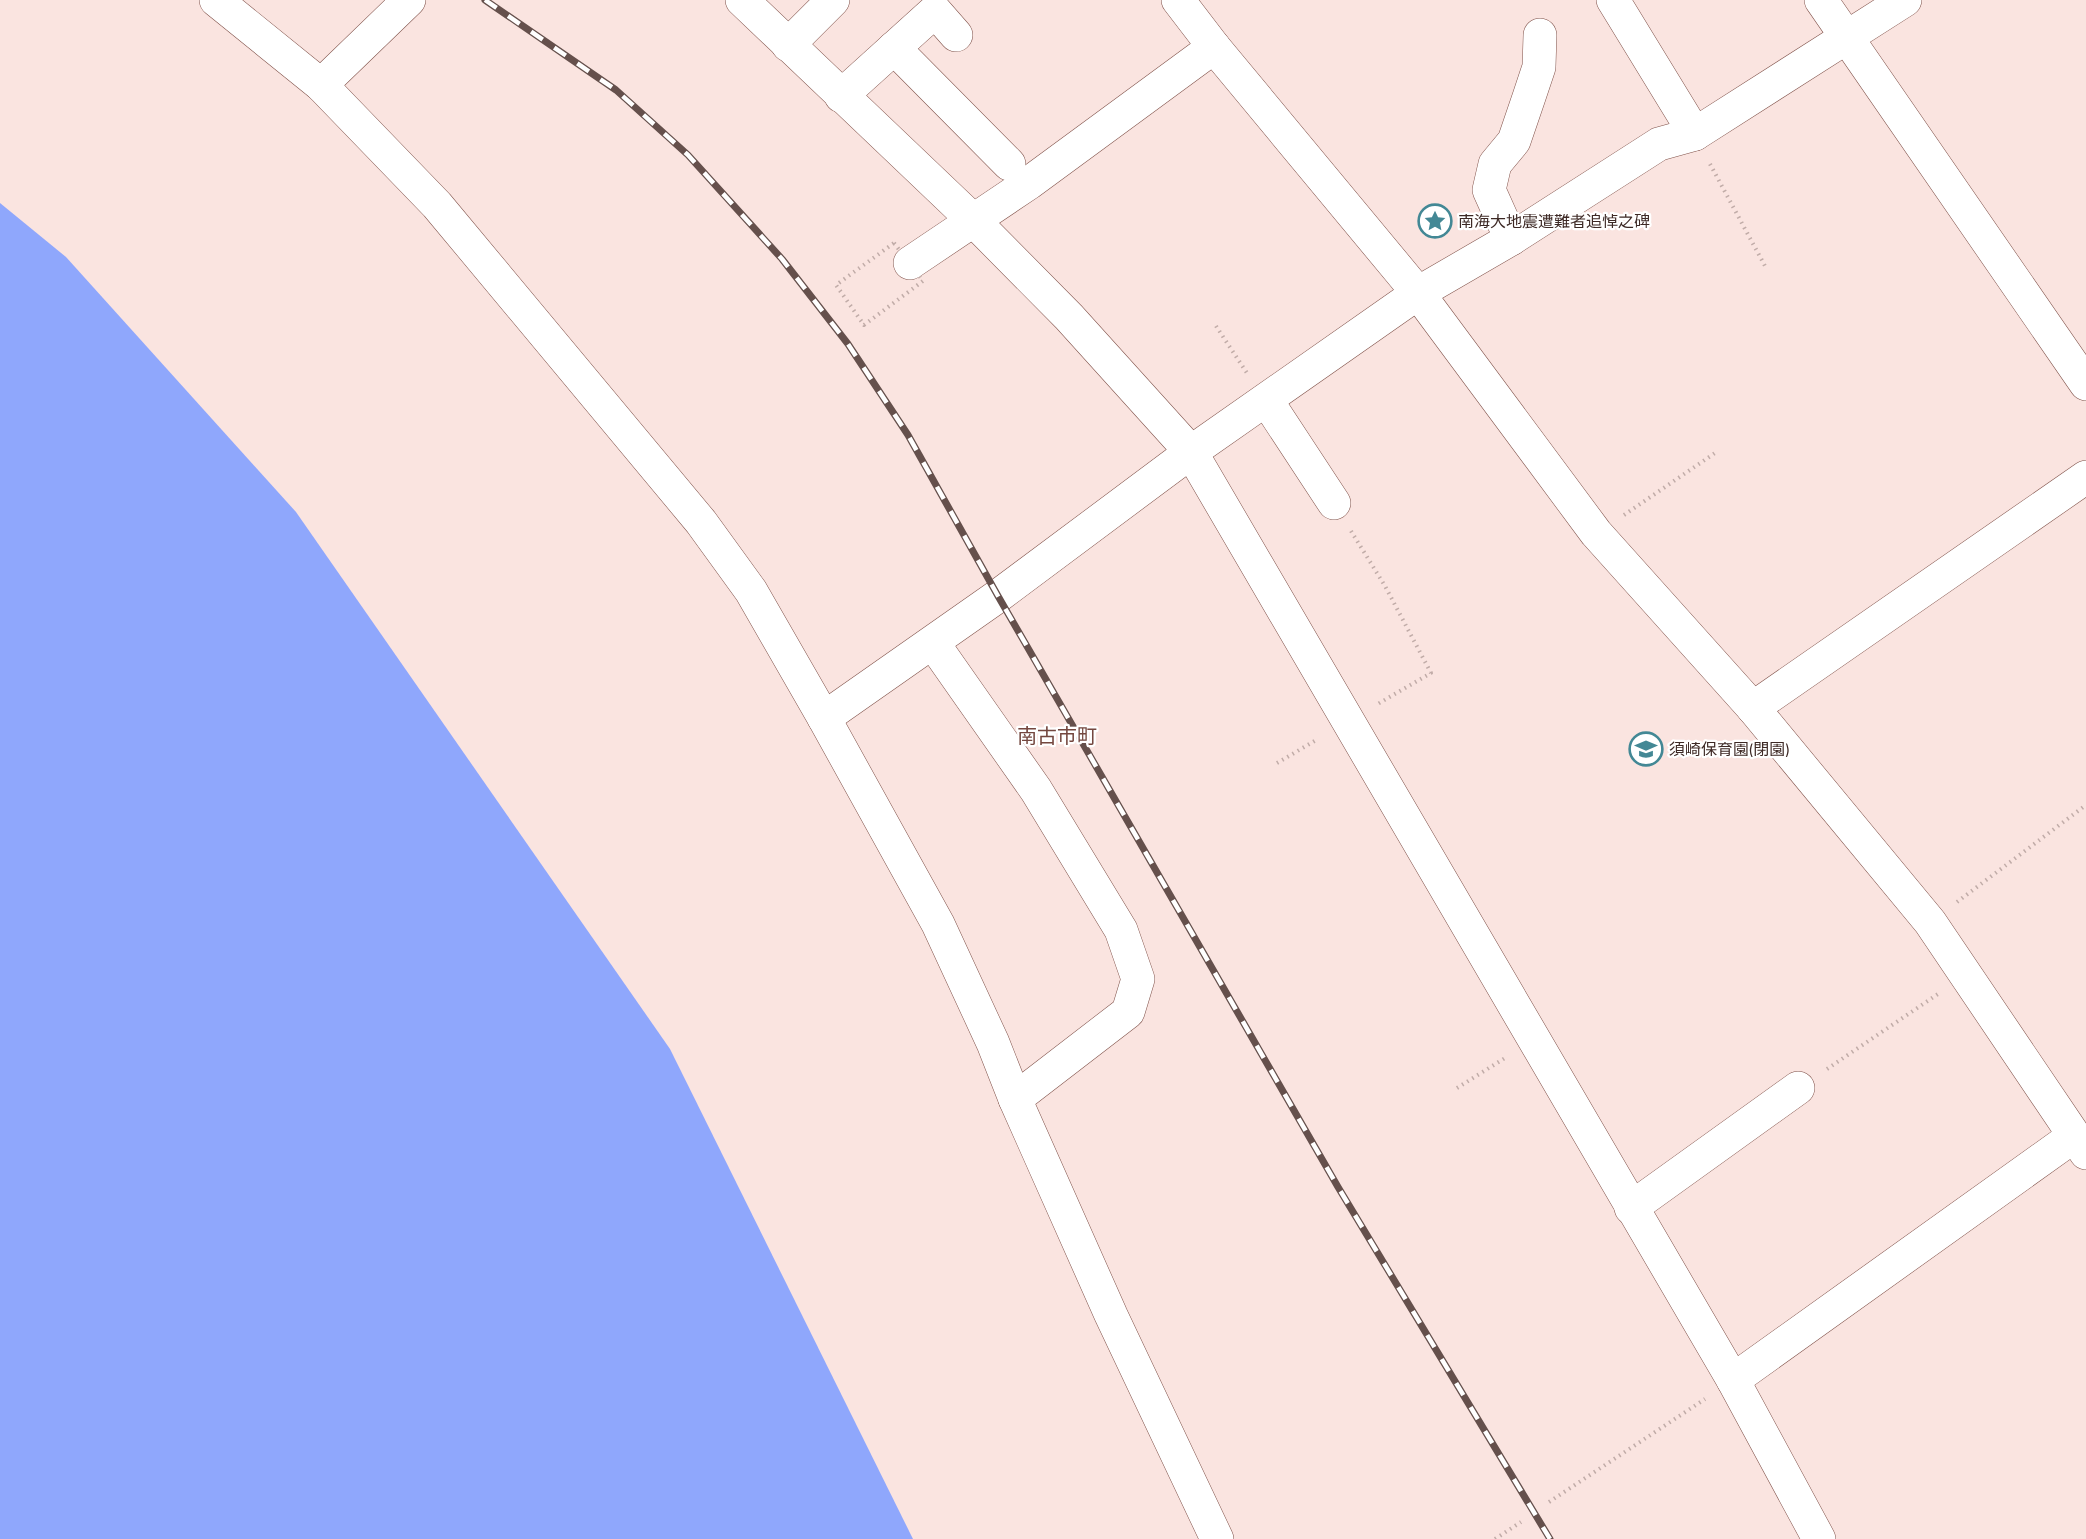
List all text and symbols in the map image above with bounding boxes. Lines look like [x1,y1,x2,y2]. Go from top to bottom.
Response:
place icon: 南海大地震遭難者追悼之碑 [1417,203,1453,239]
place label: 南海大地震遭難者追悼之碑 [1458,209,1650,233]
district label: 南古市町 [1017,720,1097,751]
school or university icon: 須崎保育園(閉園) [1628,731,1664,767]
place label: 須崎保育園(閉園) [1669,737,1789,761]

